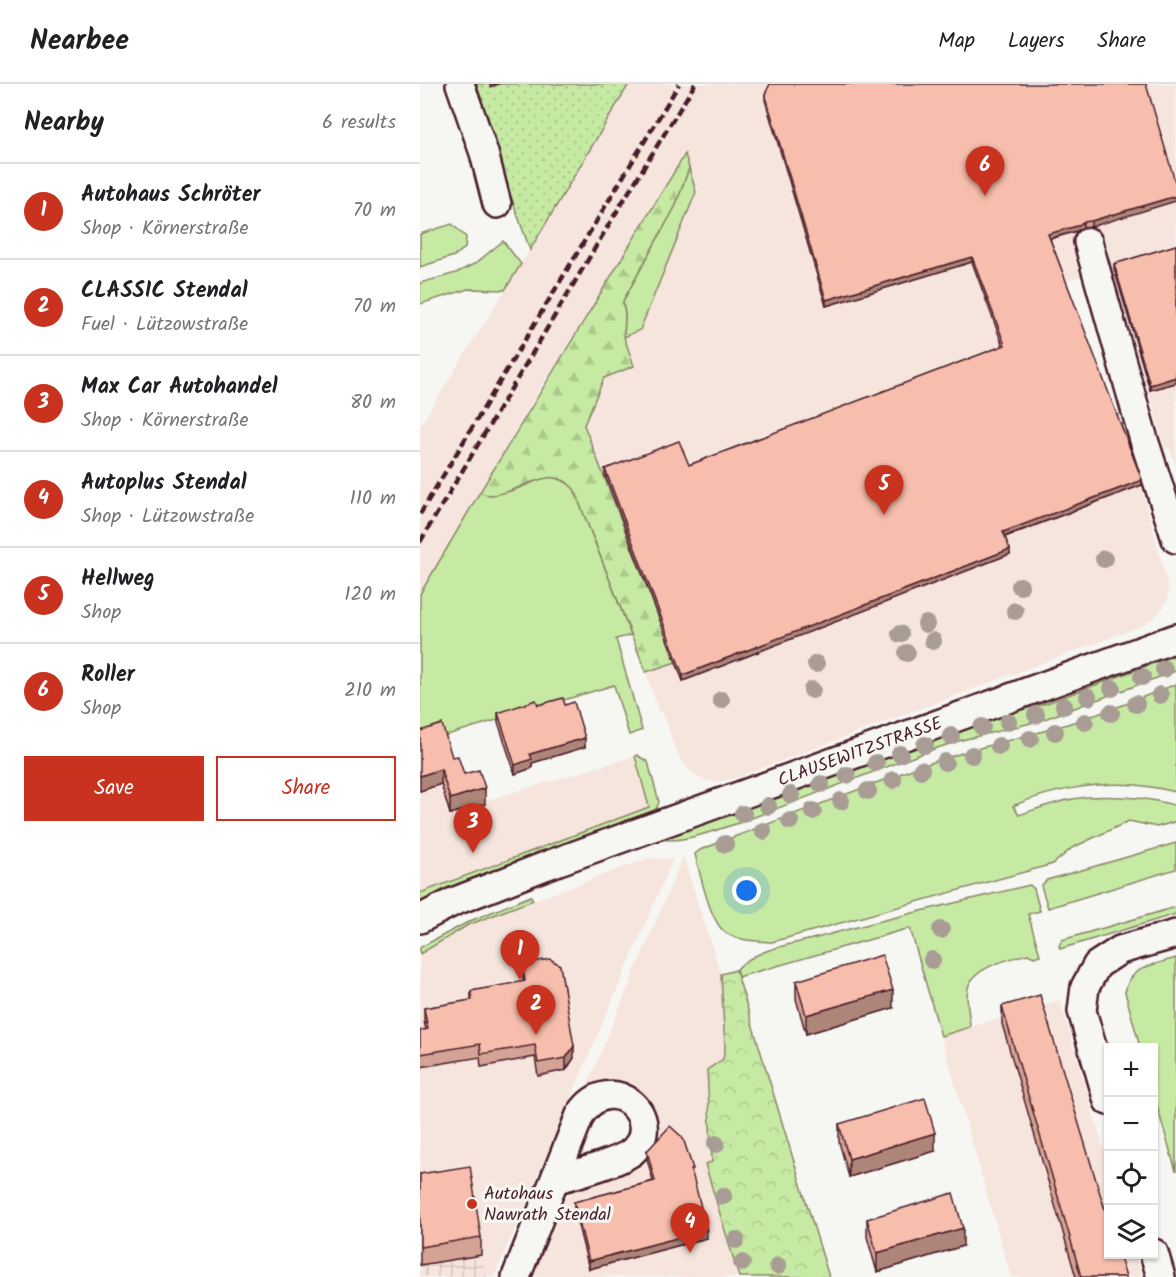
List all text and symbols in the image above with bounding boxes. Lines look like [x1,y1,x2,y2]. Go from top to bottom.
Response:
text: Nearbee [30,19,129,64]
text: Map [938,25,975,58]
text: Layers [1008,25,1064,58]
text: Share [1097,25,1146,58]
text: Nearby [24,102,104,144]
text: 6 results [322,107,396,139]
pin: 6 [966,147,1004,196]
text: Autohaus Schröter [81,178,260,213]
text: 1 [40,195,47,227]
text: 70 m [353,195,396,227]
text: Shop · Körnerstraße [81,213,248,245]
text: CLASSIC Stendal [81,274,248,309]
text: 2 [38,291,49,323]
text: 70 m [353,291,396,323]
text: Fuel · Lützowstraße [81,309,248,341]
text: Max Car Autohandel [81,370,278,405]
text: 3 [38,387,49,419]
text: 80 m [350,387,396,419]
text: Shop · Körnerstraße [81,405,248,437]
text: Autoplus Stendal [81,466,247,501]
pin: 5 [864,466,904,515]
text: 4 [38,483,49,515]
text: 110 m [350,483,396,515]
text: Shop · Lützowstraße [81,501,254,533]
text: Hellweg [81,562,155,597]
text: 5 [38,579,49,611]
text: 120 m [344,579,396,611]
text: Shop [81,597,121,629]
text: Roller [81,658,135,693]
text: 6 [38,675,49,707]
text: 210 m [344,675,396,707]
text: Shop [81,693,121,725]
street label: CLAUSEWITZSTRASSE [774,709,947,795]
button: Save [24,756,204,821]
button: Share [216,756,396,821]
pin: 3 [454,804,492,853]
your location [732,876,761,905]
pin: 1 [500,930,540,980]
pin: 2 [516,986,556,1035]
map controls [1104,1043,1158,1259]
button: + [1104,1043,1158,1097]
button: − [1104,1097,1158,1151]
button: locate [1104,1151,1158,1205]
place label: Autohaus Nawrath Stendal [484,1180,612,1230]
marker: Autohaus Nawrath Stendal [465,1197,479,1211]
pin: 4 [670,1204,710,1253]
button: layers [1104,1205,1158,1259]

